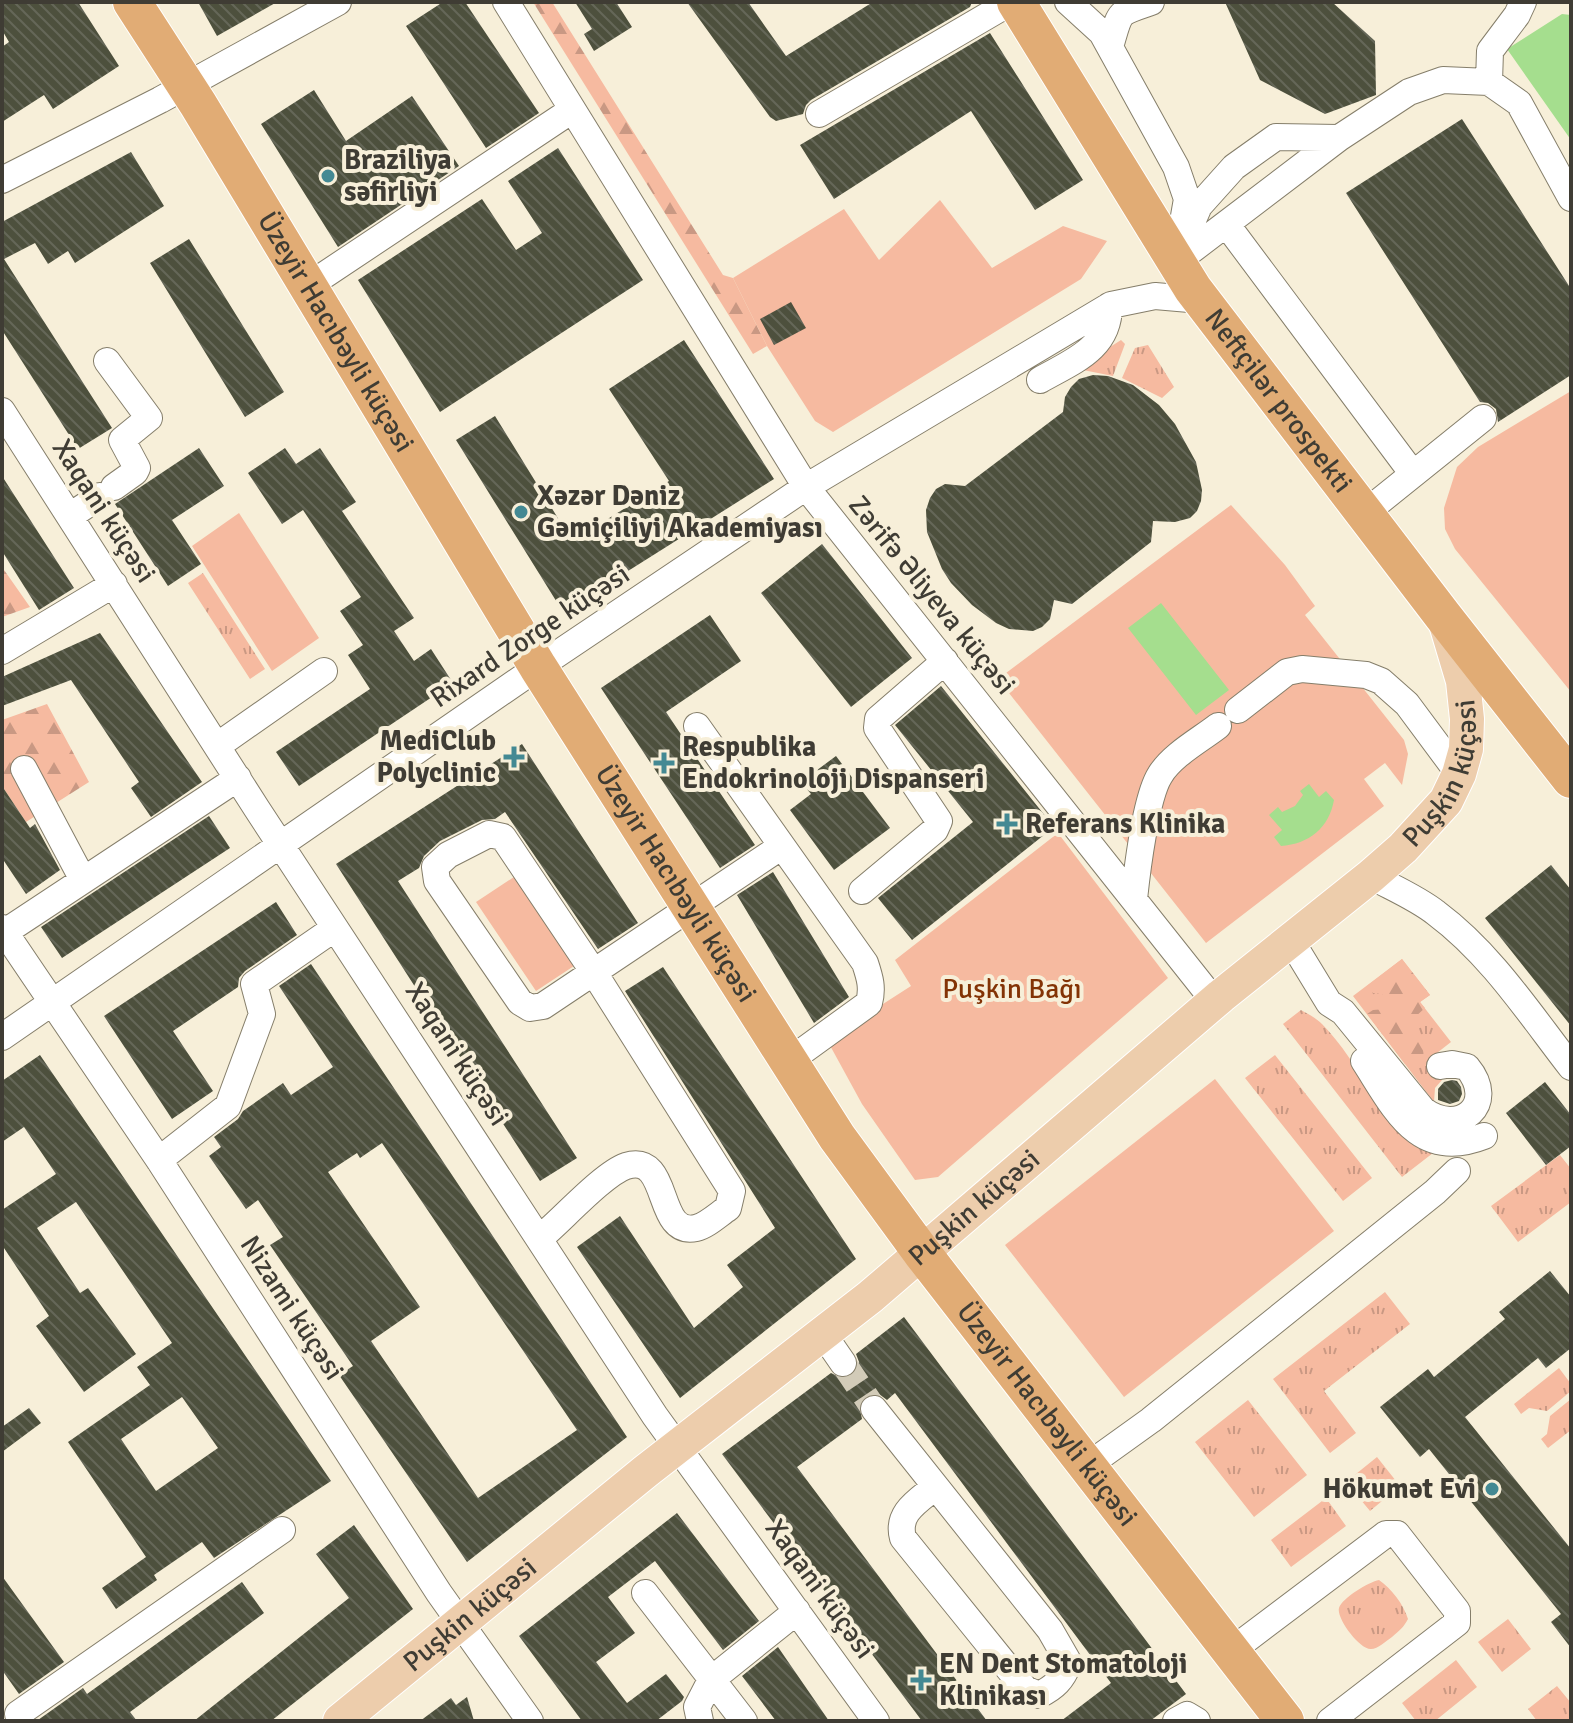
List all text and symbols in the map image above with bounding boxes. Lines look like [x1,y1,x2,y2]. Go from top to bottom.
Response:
place label: Braziliya səfirliyi [344,143,452,209]
marker: Braziliya səfirliyi [319,167,337,185]
street label: Üzeyir Hacıbəyli küçəsi [250,206,421,458]
street label: Neftçilər prospekti [1197,302,1360,500]
street label: Xaqani küçəsi [45,433,163,589]
place label: Xəzər Dəniz Gəmiçiliyi Akademiyası [537,479,823,545]
street label: Zərifə Əliyeva küçəsi [841,489,1023,701]
marker: Xəzər Dəniz Gəmiçiliyi Akademiyası [512,503,530,521]
street label: Rixard Zorge küçəsi [424,557,636,715]
street label: Puşkin küçəsi [1395,698,1484,854]
place label: MediClub Polyclinic [377,724,496,790]
place label: Respublika Endokrinoloji Dispanseri [682,730,984,796]
marker: MediClub Polyclinic [503,746,525,768]
marker: Respublika Endokrinoloji Dispanseri [653,752,675,774]
street label: Üzeyir Hacıbəyli küçəsi [588,759,764,1009]
place label: Referans Klinika [1025,807,1225,841]
marker: Referans Klinika [996,813,1018,835]
park label: Puşkin Bağı [942,972,1082,1006]
street label: Xaqani küçəsi [398,976,516,1132]
street label: Puşkin küçəsi [902,1142,1047,1273]
street label: Nizami küçəsi [233,1229,351,1387]
street label: Üzeyir Hacıbəyli küçəsi [949,1295,1145,1533]
place label: Hökumət Evi [1323,1472,1476,1506]
marker: Hökumət Evi [1483,1480,1501,1498]
street label: Xaqani küçəsi [758,1513,882,1665]
street label: Puşkin küçəsi [397,1550,544,1679]
place label: EN Dent Stomatoloji Klinikası [939,1647,1187,1713]
marker: EN Dent Stomatoloji Klinikası [910,1669,932,1691]

